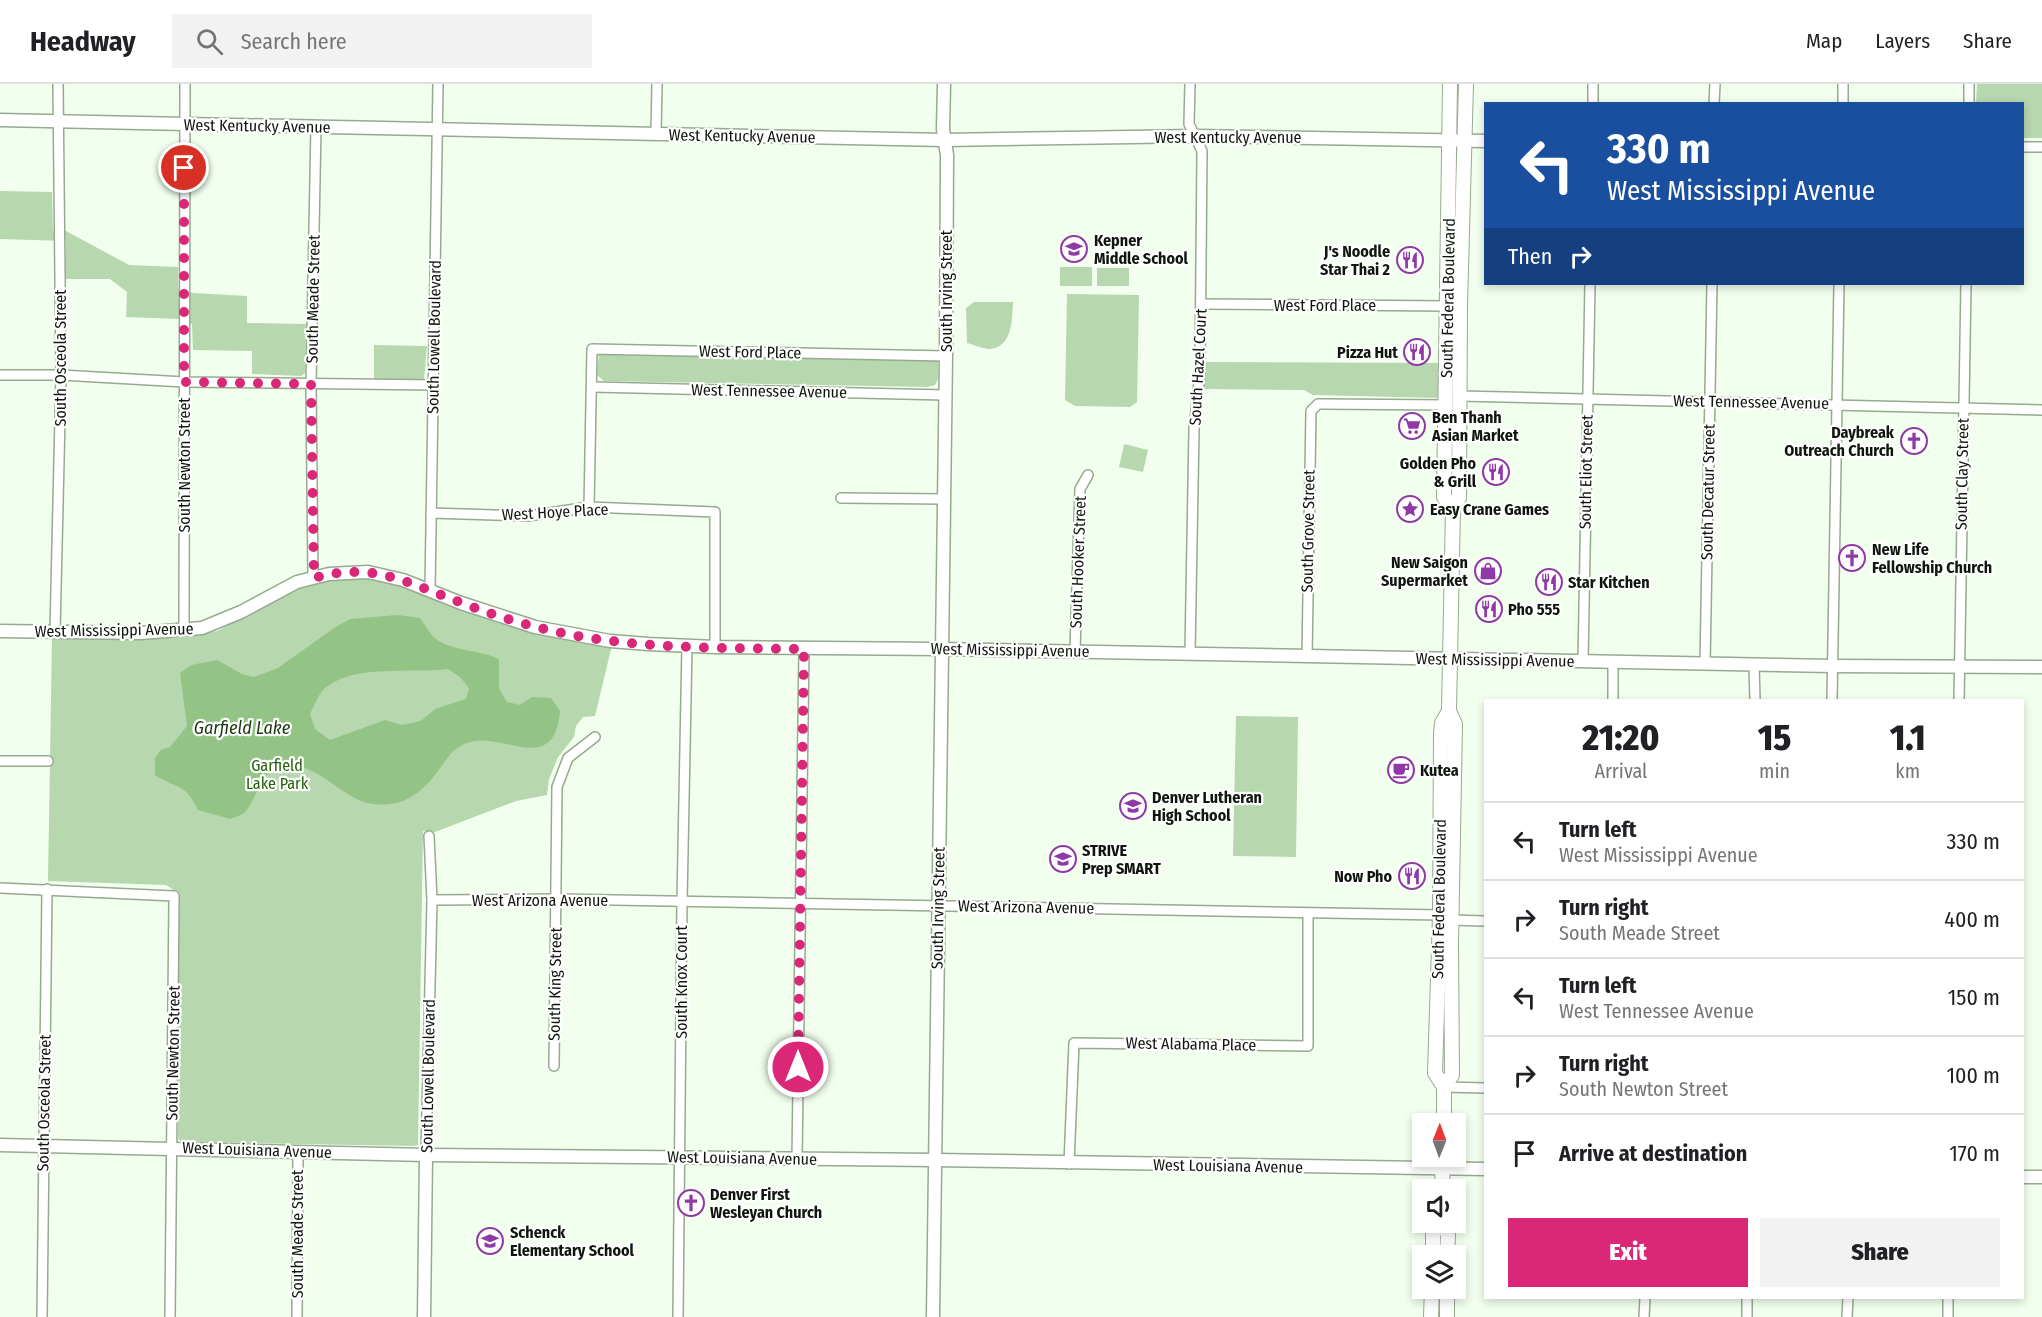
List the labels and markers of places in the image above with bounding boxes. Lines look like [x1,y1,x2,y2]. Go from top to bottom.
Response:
pin [158,142,209,193]
place label: Kepner Middle School [1094,231,1189,268]
school or university icon: Kepner Middle School [1059,234,1089,264]
place label: J's Noodle Star Thai 2 [1320,242,1391,279]
restaurant icon: J's Noodle Star Thai 2 [1395,245,1425,275]
restaurant icon: Pizza Hut [1402,337,1432,367]
place label: Pizza Hut [1337,343,1398,362]
place label: Ben Thanh Asian Market [1431,408,1519,445]
supermarket icon: Ben Thanh Asian Market [1397,411,1427,441]
place label: Daybreak Outreach Church [1784,423,1895,460]
church icon: Daybreak Outreach Church [1899,426,1929,456]
place label: Golden Pho & Grill [1400,454,1477,491]
restaurant icon: Golden Pho & Grill [1481,457,1511,487]
place icon: Easy Crane Games [1395,494,1425,524]
place label: Easy Crane Games [1430,500,1549,519]
place label: New Life Fellowship Church [1872,540,1992,577]
church icon: New Life Fellowship Church [1837,543,1867,573]
place label: New Saigon Supermarket [1381,553,1468,590]
shop icon: New Saigon Supermarket [1473,556,1503,586]
restaurant icon: Star Kitchen [1534,567,1564,597]
place label: Star Kitchen [1568,573,1650,592]
restaurant icon: Pho 555 [1474,594,1504,624]
place label: Pho 555 [1508,600,1560,619]
cafe icon: Kutea [1386,755,1416,785]
place label: Kutea [1420,761,1459,780]
place label: Denver Lutheran High School [1152,788,1262,825]
school or university icon: Denver Lutheran High School [1118,791,1148,821]
place label: STRIVE Prep SMART [1082,841,1161,878]
school or university icon: STRIVE Prep SMART [1048,844,1078,874]
restaurant icon: Now Pho [1397,861,1427,891]
place label: Now Pho [1334,867,1392,886]
place label: Denver First Wesleyan Church [710,1185,822,1222]
church icon: Denver First Wesleyan Church [676,1188,706,1218]
place label: Schenck Elementary School [510,1223,635,1260]
school or university icon: Schenck Elementary School [475,1226,505,1256]

